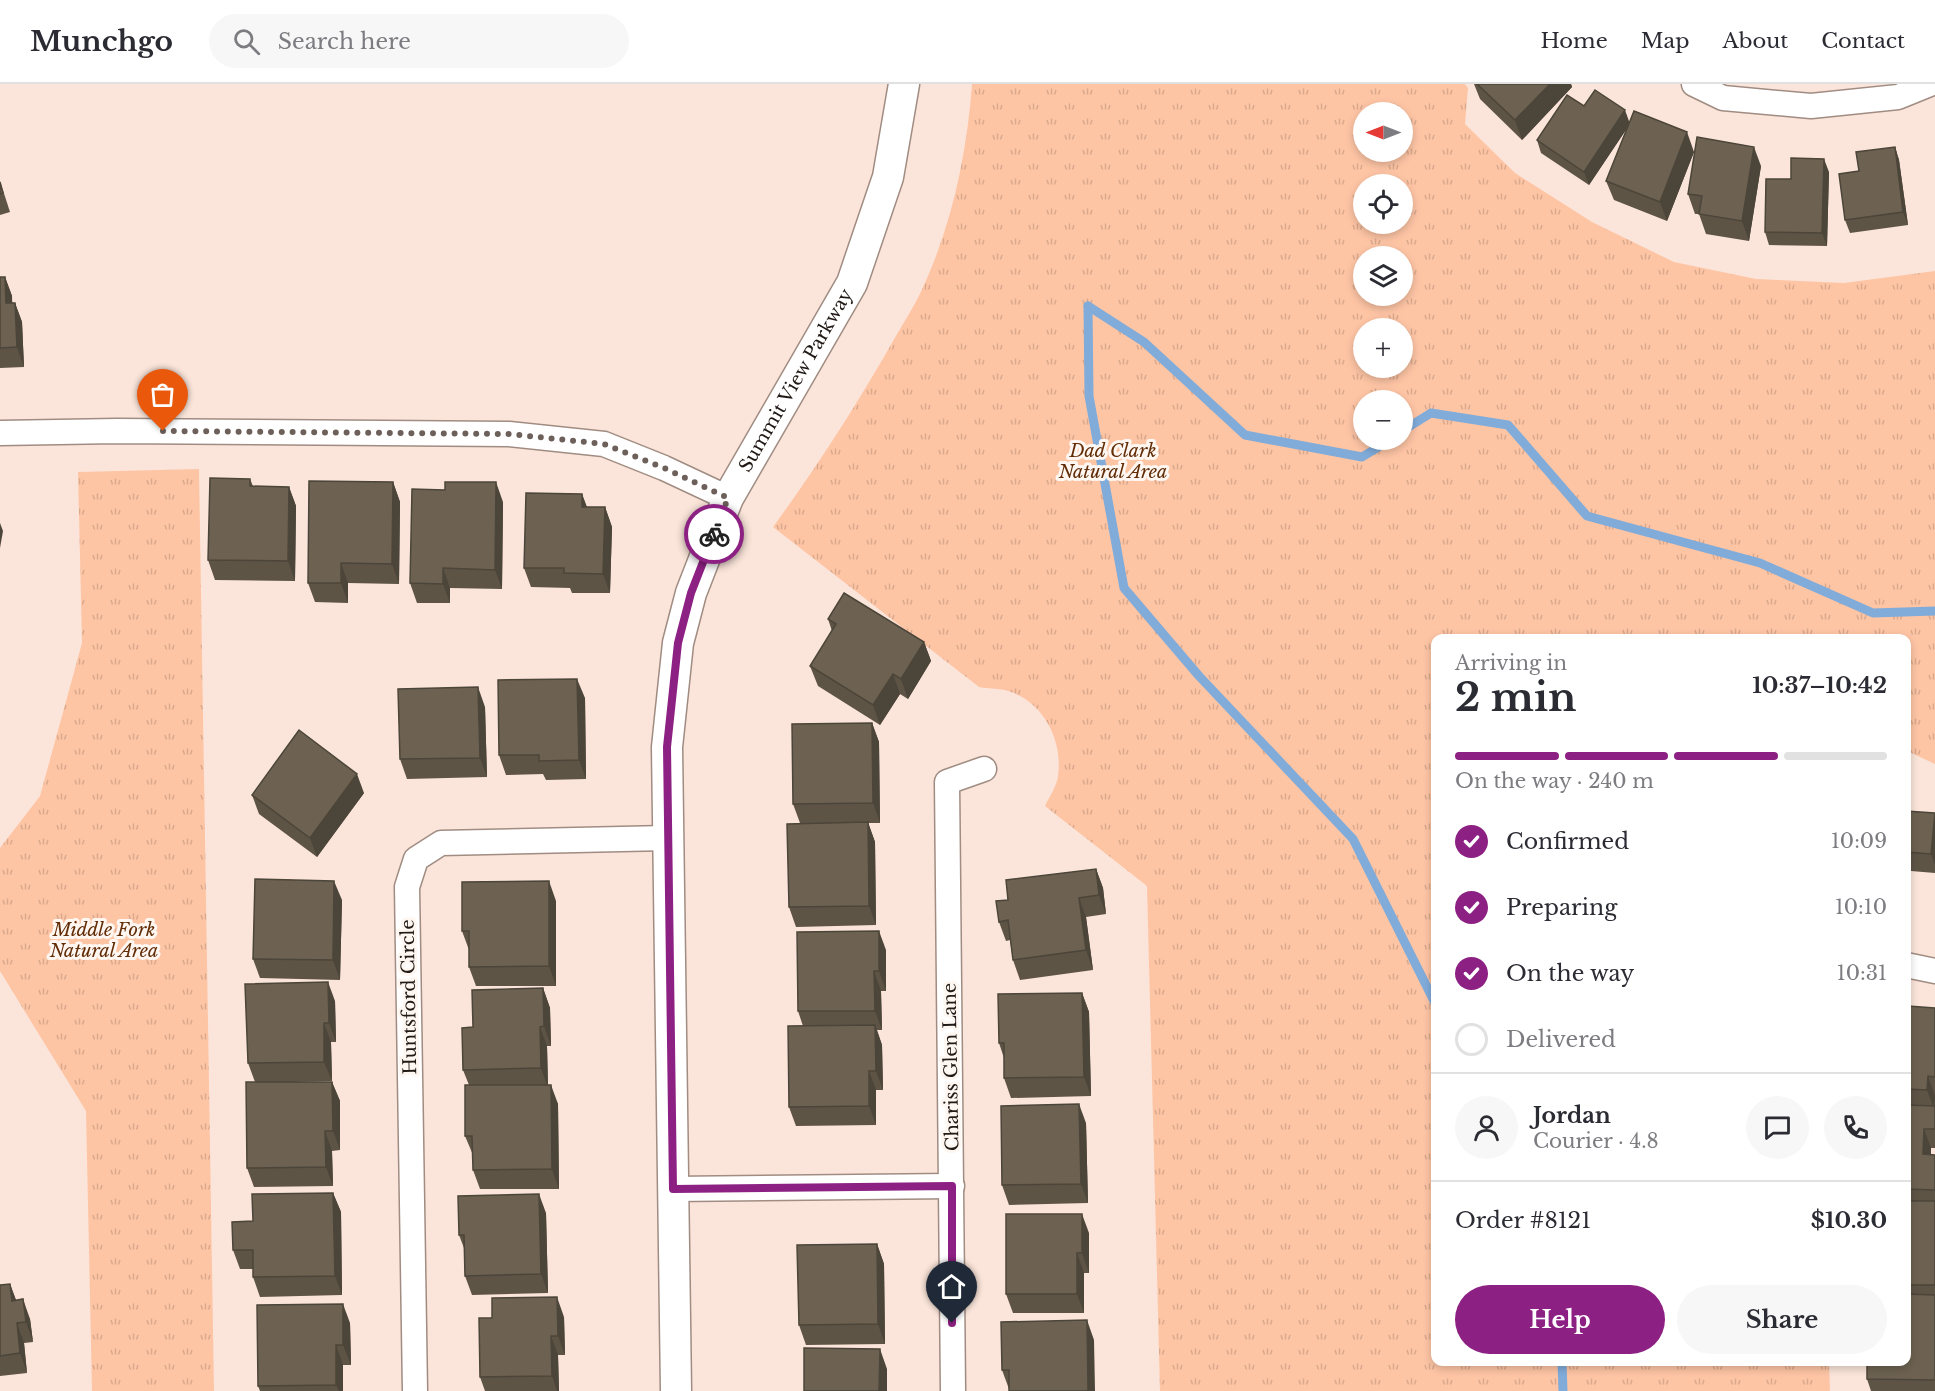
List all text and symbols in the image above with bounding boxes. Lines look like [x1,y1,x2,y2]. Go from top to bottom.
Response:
search box [209,14,629,68]
text: Munchgo [30,24,173,59]
icon: search [230,25,263,58]
text: Search here [278,28,411,55]
text: Home [1541,28,1608,54]
text: Map [1641,28,1689,54]
text: About [1722,28,1788,54]
text: Contact [1821,28,1905,54]
north arrow [1353,102,1413,162]
map controls [1353,102,1413,450]
button: locate [1353,174,1413,234]
button: layers [1353,246,1413,306]
street label: Summit View Parkway [734,284,858,476]
button: + [1353,318,1413,378]
pin [137,369,188,431]
icon: bag [146,378,179,411]
button: − [1353,390,1413,450]
park label: Dad Clark Natural Area [1058,440,1167,483]
courier [684,504,744,564]
icon: bike [698,518,731,551]
text: Arriving in [1455,651,1567,675]
text: 10:37–10:42 [1752,672,1887,699]
text: 2 min [1455,673,1576,722]
text: On the way · 240 m [1455,769,1654,793]
icon: check [1455,825,1488,858]
text: Confirmed [1506,828,1629,855]
text: 10:09 [1831,829,1887,853]
icon: check [1455,891,1488,924]
text: Preparing [1506,894,1617,921]
text: 10:10 [1835,895,1887,919]
park label: Middle Fork Natural Area [49,919,158,962]
street label: Huntsford Circle [397,919,421,1075]
icon: check [1455,957,1488,990]
text: On the way [1506,960,1634,987]
text: 10:31 [1837,961,1887,985]
street label: Chariss Glen Lane [939,983,963,1151]
text: Delivered [1506,1026,1616,1053]
button: person [1455,1096,1518,1159]
button: chat [1746,1096,1809,1159]
button: phone [1824,1096,1887,1159]
text: Jordan [1533,1102,1611,1129]
text: Courier · 4.8 [1533,1129,1659,1153]
text: Order #8121 [1455,1207,1591,1234]
text: $10.30 [1811,1207,1887,1234]
pin [926,1261,977,1323]
icon: home [935,1270,968,1303]
button: Help [1455,1285,1665,1354]
button: Share [1677,1285,1887,1354]

